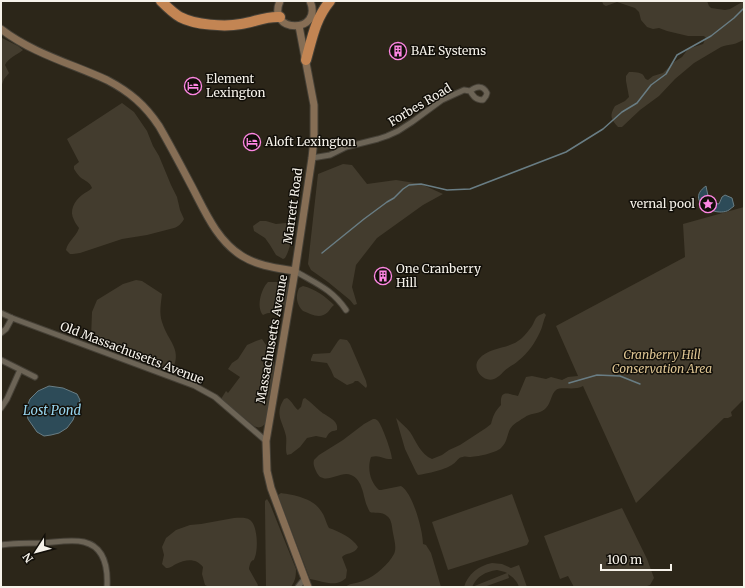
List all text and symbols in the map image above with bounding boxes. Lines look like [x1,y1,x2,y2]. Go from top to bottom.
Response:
building icon: BAE Systems [388,41,408,61]
place label: BAE Systems [411,43,486,58]
place label: Element Lexington [206,71,266,100]
hotel icon: Element Lexington [183,76,203,96]
street label: Forbes Road [386,80,454,129]
hotel icon: Aloft Lexington [242,132,262,152]
place label: Aloft Lexington [264,134,356,149]
street label: Marrett Road [280,167,305,245]
place icon: vernal pool [698,194,718,214]
place label: vernal pool [629,196,695,211]
place label: One Cranberry Hill [396,261,481,290]
building icon: One Cranberry Hill [373,266,393,286]
street label: Massachusetts Avenue [253,273,290,404]
street label: Old Massachusetts Avenue [58,318,206,387]
park label: Cranberry Hill Conservation Area [612,347,712,376]
water label: Lost Pond [23,402,81,419]
north arrow [16,532,56,572]
scale bar [601,546,671,572]
text: N [20,550,36,566]
text: 100 m [607,552,642,567]

